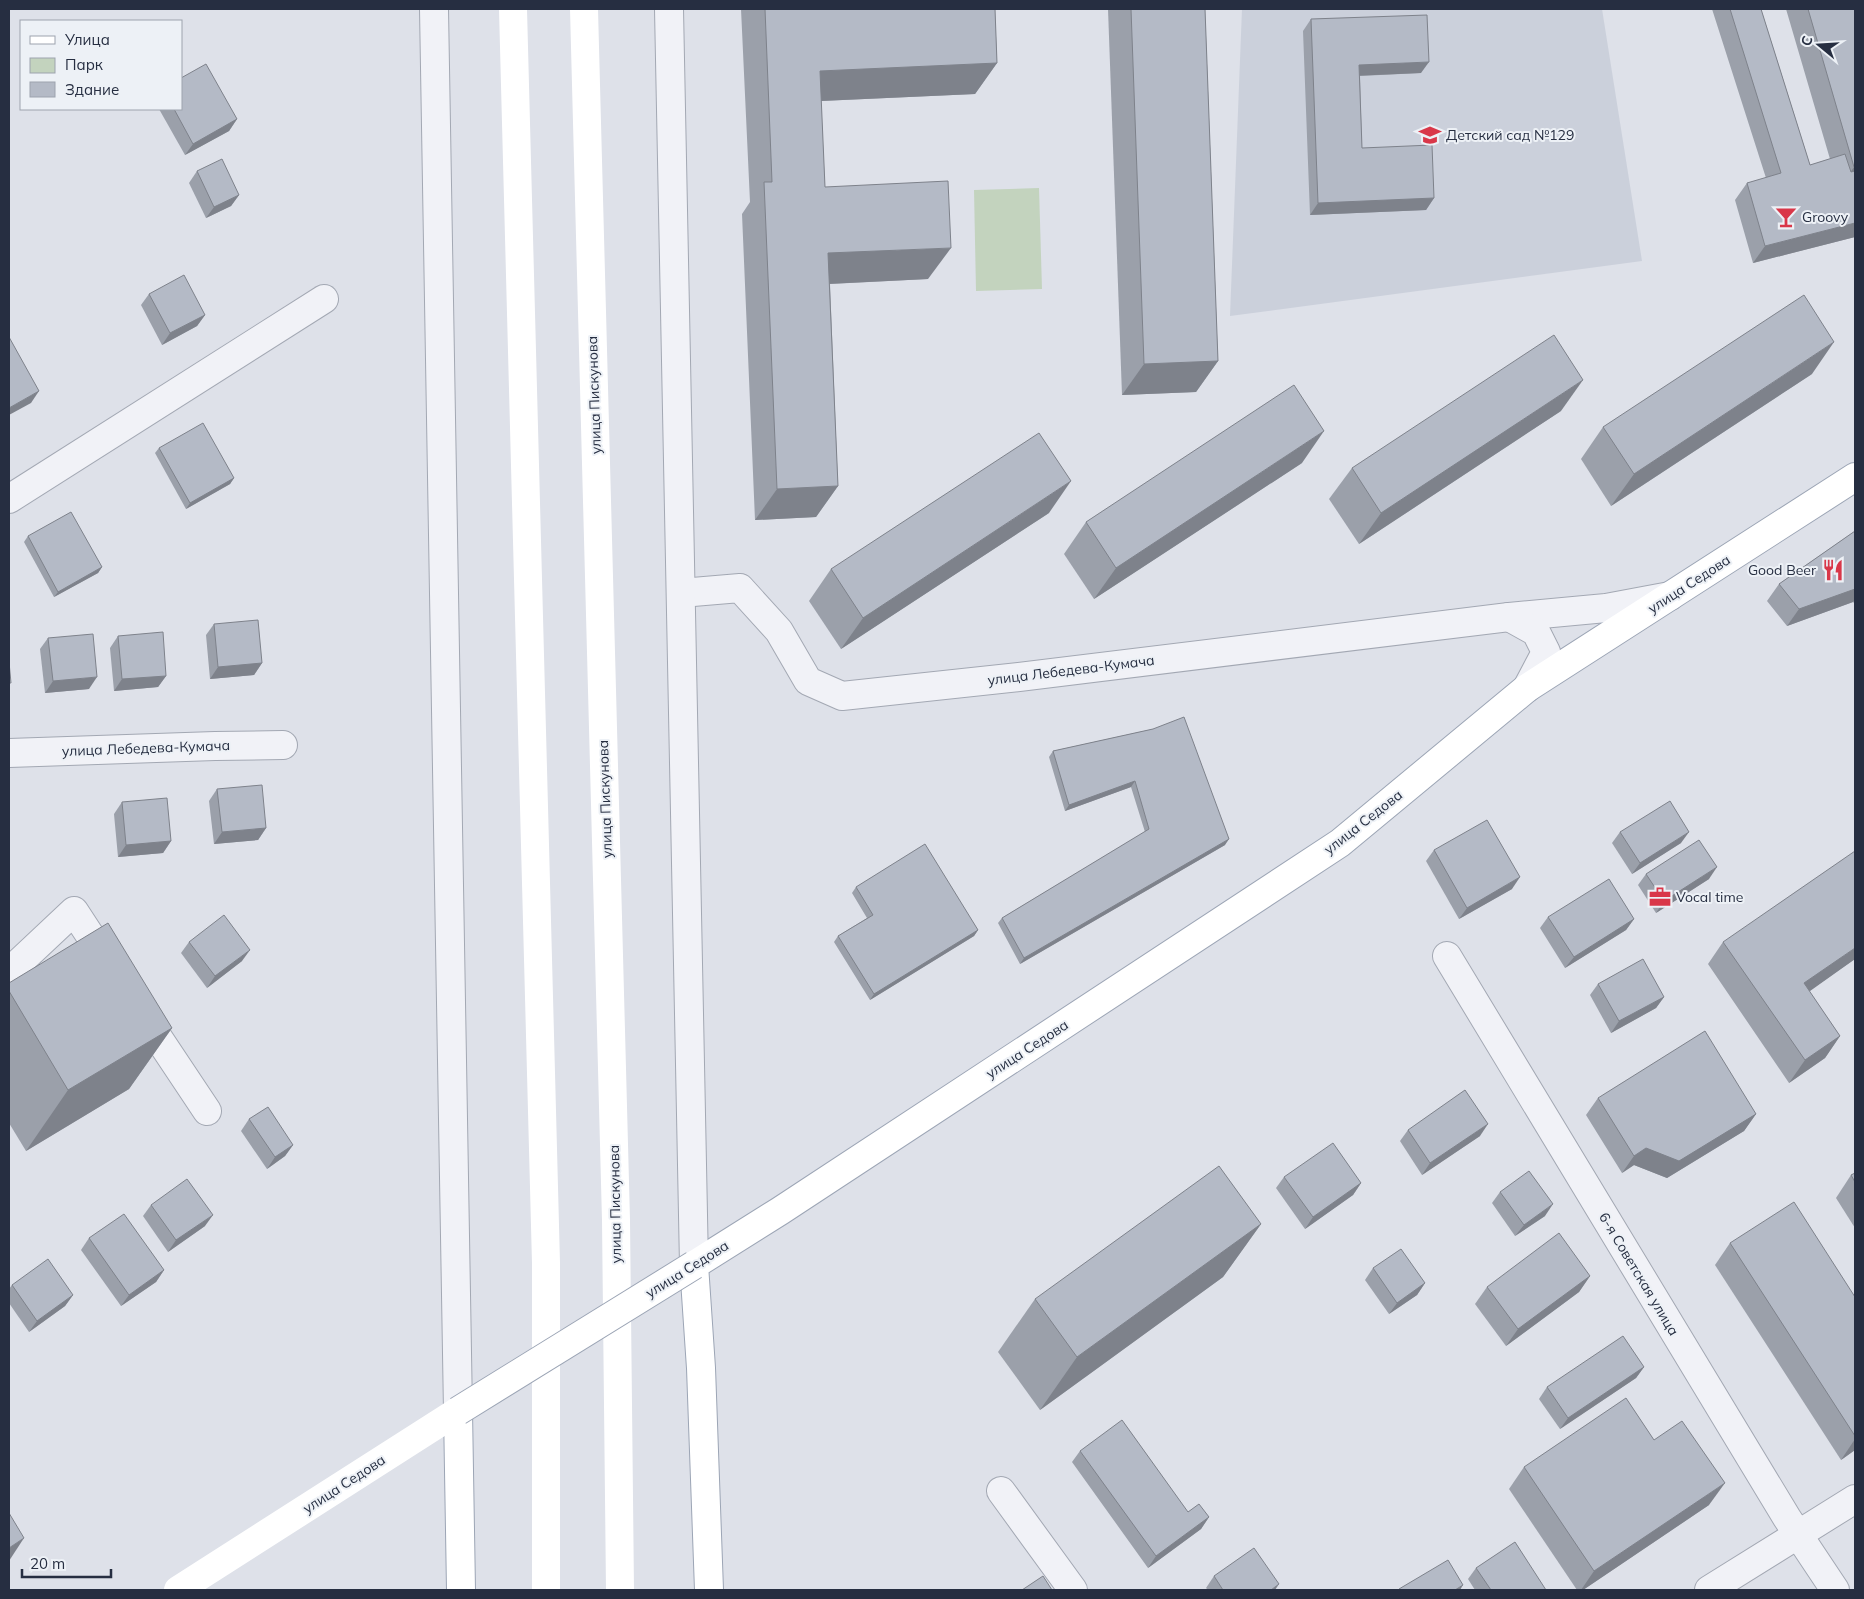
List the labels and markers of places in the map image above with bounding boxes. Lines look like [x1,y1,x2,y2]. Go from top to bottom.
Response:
school or university icon: Детский сад №129 [1417,122,1443,148]
place label: Детский сад №129 [1446,126,1574,144]
bar icon: Groovy [1773,204,1799,230]
place label: Groovy [1802,208,1849,226]
restaurant icon: Good Beer [1820,557,1846,583]
place label: Good Beer [1748,561,1817,579]
office icon: Vocal time [1647,884,1673,910]
place label: Vocal time [1676,888,1743,906]

